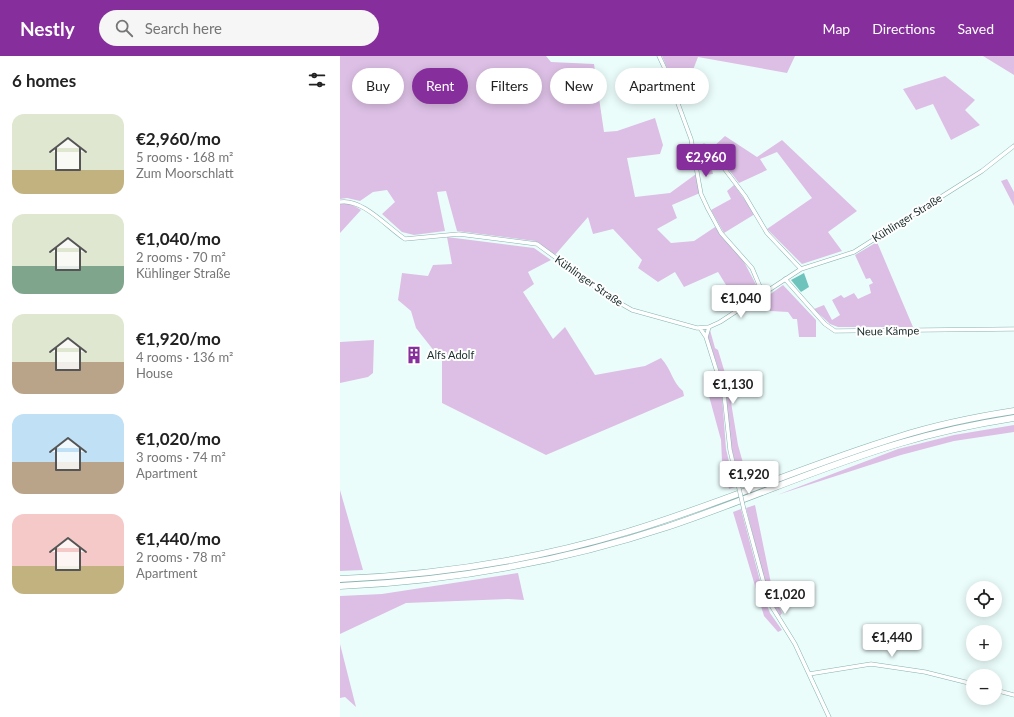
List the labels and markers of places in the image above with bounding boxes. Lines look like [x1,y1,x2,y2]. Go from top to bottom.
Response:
pin: €2,960 [673,144,739,178]
pin: €1,040 [708,285,774,319]
building icon: Alfs Adolf [404,345,424,365]
place label: Alfs Adolf [427,348,474,361]
pin: €1,130 [700,371,766,405]
pin: €1,920 [716,461,782,495]
pin: €1,020 [752,581,818,615]
pin: €1,440 [859,624,925,658]

